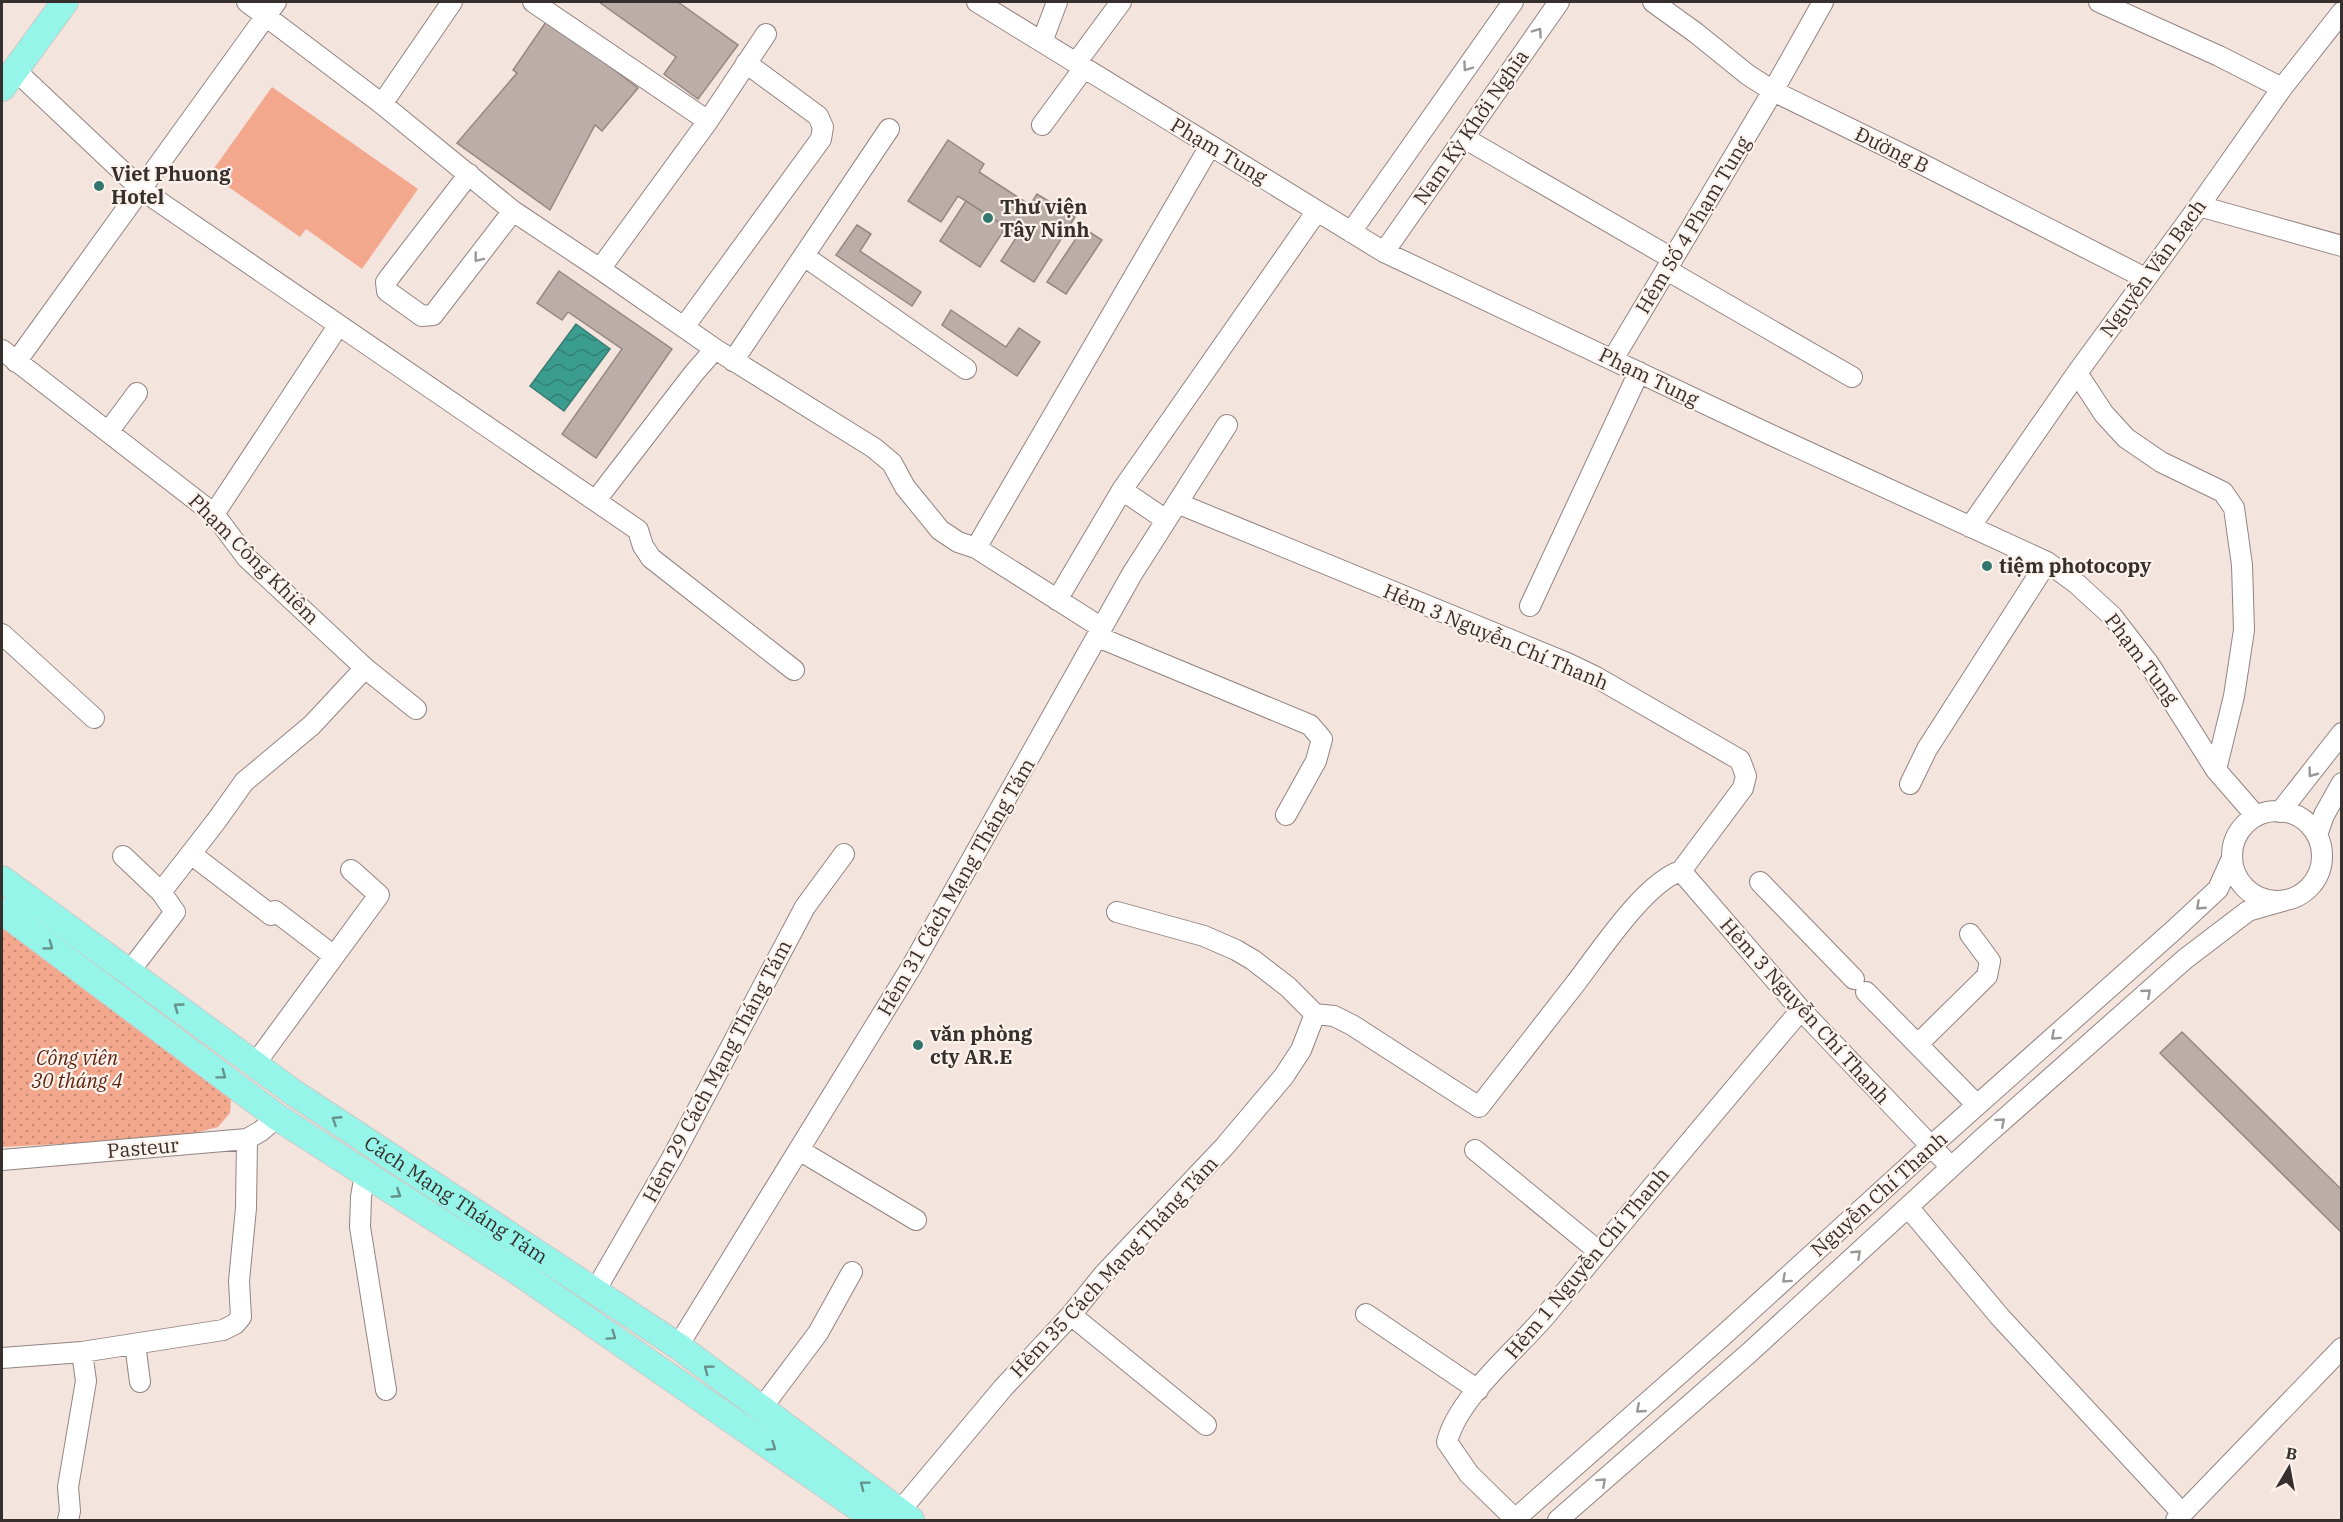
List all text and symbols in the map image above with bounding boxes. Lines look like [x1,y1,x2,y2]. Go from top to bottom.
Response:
one-way arrow [1531,28,1542,39]
street label: Nam Kỳ Khởi Nghĩa [1407,44,1534,210]
one-way arrow [1464,60,1475,71]
street label: Phạm Tung [1166,111,1273,190]
street label: Đường B [1851,120,1934,179]
street label: Hẻm Số 4 Phạm Tung [1629,131,1756,319]
place label: Viet Phuong Hotel [111,160,231,210]
marker: Viet Phuong Hotel [92,179,106,193]
place label: Thư viện Tây Ninh [1000,193,1089,243]
street label: Nguyễn Văn Bạch [2093,193,2212,342]
marker: Thư viện Tây Ninh [981,211,995,225]
one-way arrow [474,251,485,262]
street label: Phạm Tung [1595,341,1704,412]
street label: Phạm Công Khiêm [183,487,326,630]
place label: tiệm photocopy [1999,552,2152,579]
marker: tiệm photocopy [1980,559,1994,573]
street label: Hẻm 3 Nguyễn Chí Thanh [1380,577,1613,696]
street label: Phạm Tung [2099,607,2186,710]
street label: Hẻm 31 Cách Mạng Tháng Tám [870,753,1041,1021]
one-way arrow [2308,766,2319,777]
one-way arrow [2197,899,2207,910]
street label: Hẻm 3 Nguyễn Chí Thanh [1714,912,1896,1110]
street label: Hẻm 29 Cách Mạng Tháng Tám [636,935,797,1207]
one-way arrow [42,938,53,949]
one-way arrow [2140,989,2151,1000]
one-way arrow [173,1003,184,1014]
place label: văn phòng cty AR.E [930,1020,1033,1070]
one-way arrow [2051,1029,2062,1040]
marker: văn phòng cty AR.E [911,1038,925,1052]
park label: Công viên 30 tháng 4 [31,1044,123,1094]
one-way arrow [215,1068,226,1079]
one-way arrow [332,1116,342,1128]
one-way arrow [1994,1118,2005,1129]
street label: Nguyễn Chí Thanh [1805,1125,1953,1262]
street label: Cách Mạng Tháng Tám [359,1129,553,1270]
street label: Pasteur [106,1131,180,1164]
street label: Hẻm 35 Cách Mạng Tháng Tám [1004,1150,1224,1383]
street label: Hẻm 1 Nguyễn Chí Thanh [1498,1161,1675,1364]
one-way arrow [390,1187,401,1198]
one-way arrow [1851,1250,1861,1261]
one-way arrow [1782,1272,1792,1283]
one-way arrow [605,1329,616,1340]
one-way arrow [703,1365,714,1376]
one-way arrow [1636,1402,1647,1413]
north arrow [2259,1438,2319,1498]
one-way arrow [766,1440,777,1451]
text: B [2284,1442,2299,1464]
one-way arrow [1595,1478,1606,1489]
one-way arrow [860,1482,871,1493]

